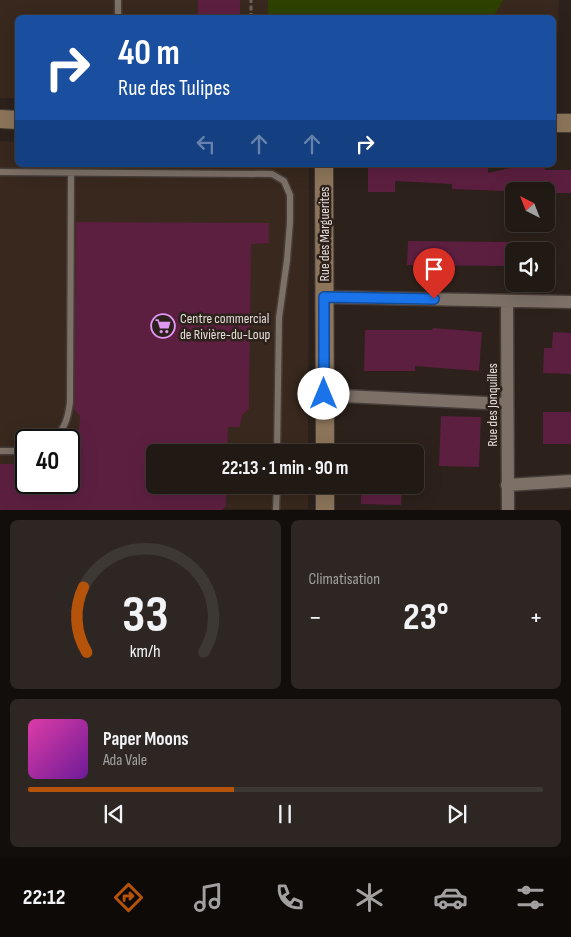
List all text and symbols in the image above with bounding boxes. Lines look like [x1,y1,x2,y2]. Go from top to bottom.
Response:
text: 40 m [118,32,180,75]
icon: right [35,35,100,100]
text: Rue des Tulipes [118,75,230,102]
icon: left [192,130,220,158]
icon: ahead [245,130,273,158]
icon: ahead [298,130,326,158]
icon: right [351,130,379,158]
north arrow [505,182,555,232]
map controls [505,182,555,292]
street label: Rue des Marguerites [316,187,333,281]
button: sound [505,242,555,292]
pin [413,248,455,299]
icon: arrive [420,255,448,283]
place label: Centre commercial de Rivière-du-Loup [180,310,271,343]
supermarket icon: Centre commercial de Rivière-du-Loup [150,313,176,339]
street label: Rue des Jonquilles [484,363,501,447]
position arrow [297,367,349,419]
speed limit sign: 40 [15,429,80,494]
text: 22:13 · 1 min · 90 m [222,457,348,480]
text: Climatisation [309,570,380,589]
text: 33 [122,584,169,647]
text: 23° [403,595,449,640]
text: − [309,601,322,634]
text: + [529,601,543,634]
text: km/h [130,641,161,662]
text: Paper Moons [103,728,189,751]
text: Ada Vale [103,751,147,770]
icon: previous [100,800,128,828]
icon: pause [271,800,299,828]
icon: next [443,800,471,828]
icon: directions [111,880,146,915]
icon: music [191,880,226,915]
icon: phone [272,880,307,915]
icon: climate [352,880,387,915]
icon: car [433,880,468,915]
icon: filters [513,880,548,915]
text: 22:12 [23,884,65,911]

